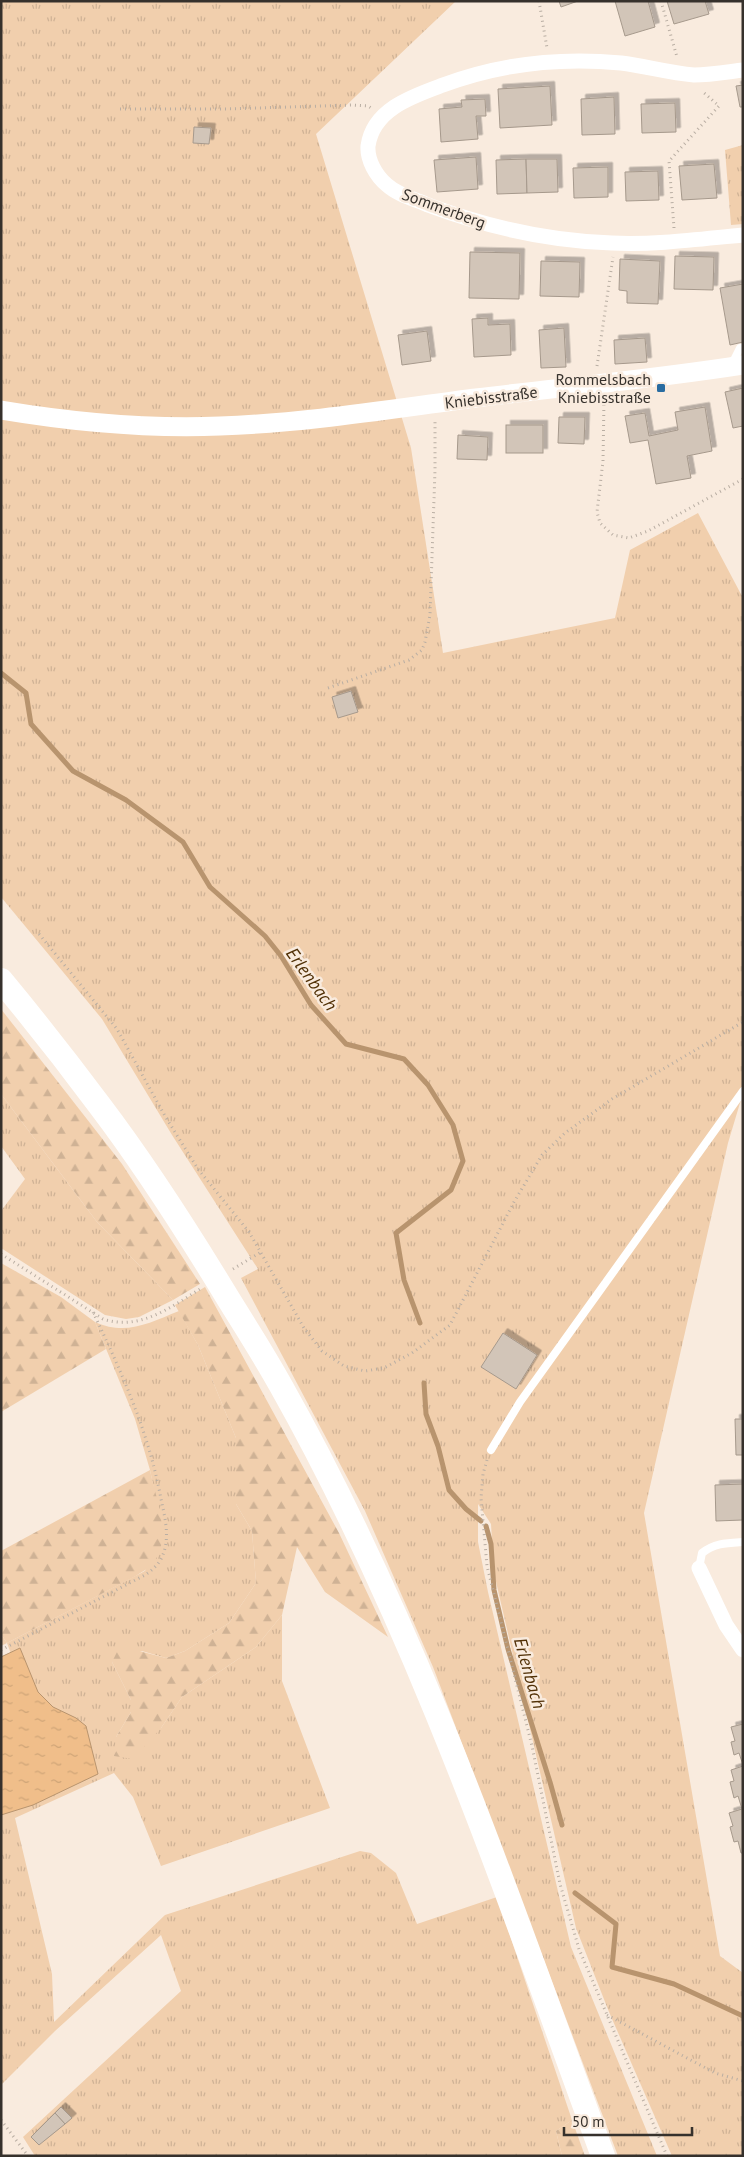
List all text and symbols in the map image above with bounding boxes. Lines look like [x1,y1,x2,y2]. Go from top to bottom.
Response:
street label: Sommerberg [399,184,489,232]
place label: Rommelsbach Kniebisstraße [556,369,651,407]
street label: Kniebisstraße [443,381,539,413]
marker: Rommelsbach Kniebisstraße [655,382,667,394]
water label: Erlenbach [281,943,343,1015]
water label: Erlenbach [509,1635,551,1711]
scale bar [564,2104,692,2136]
text: 50 m [572,2112,605,2131]

